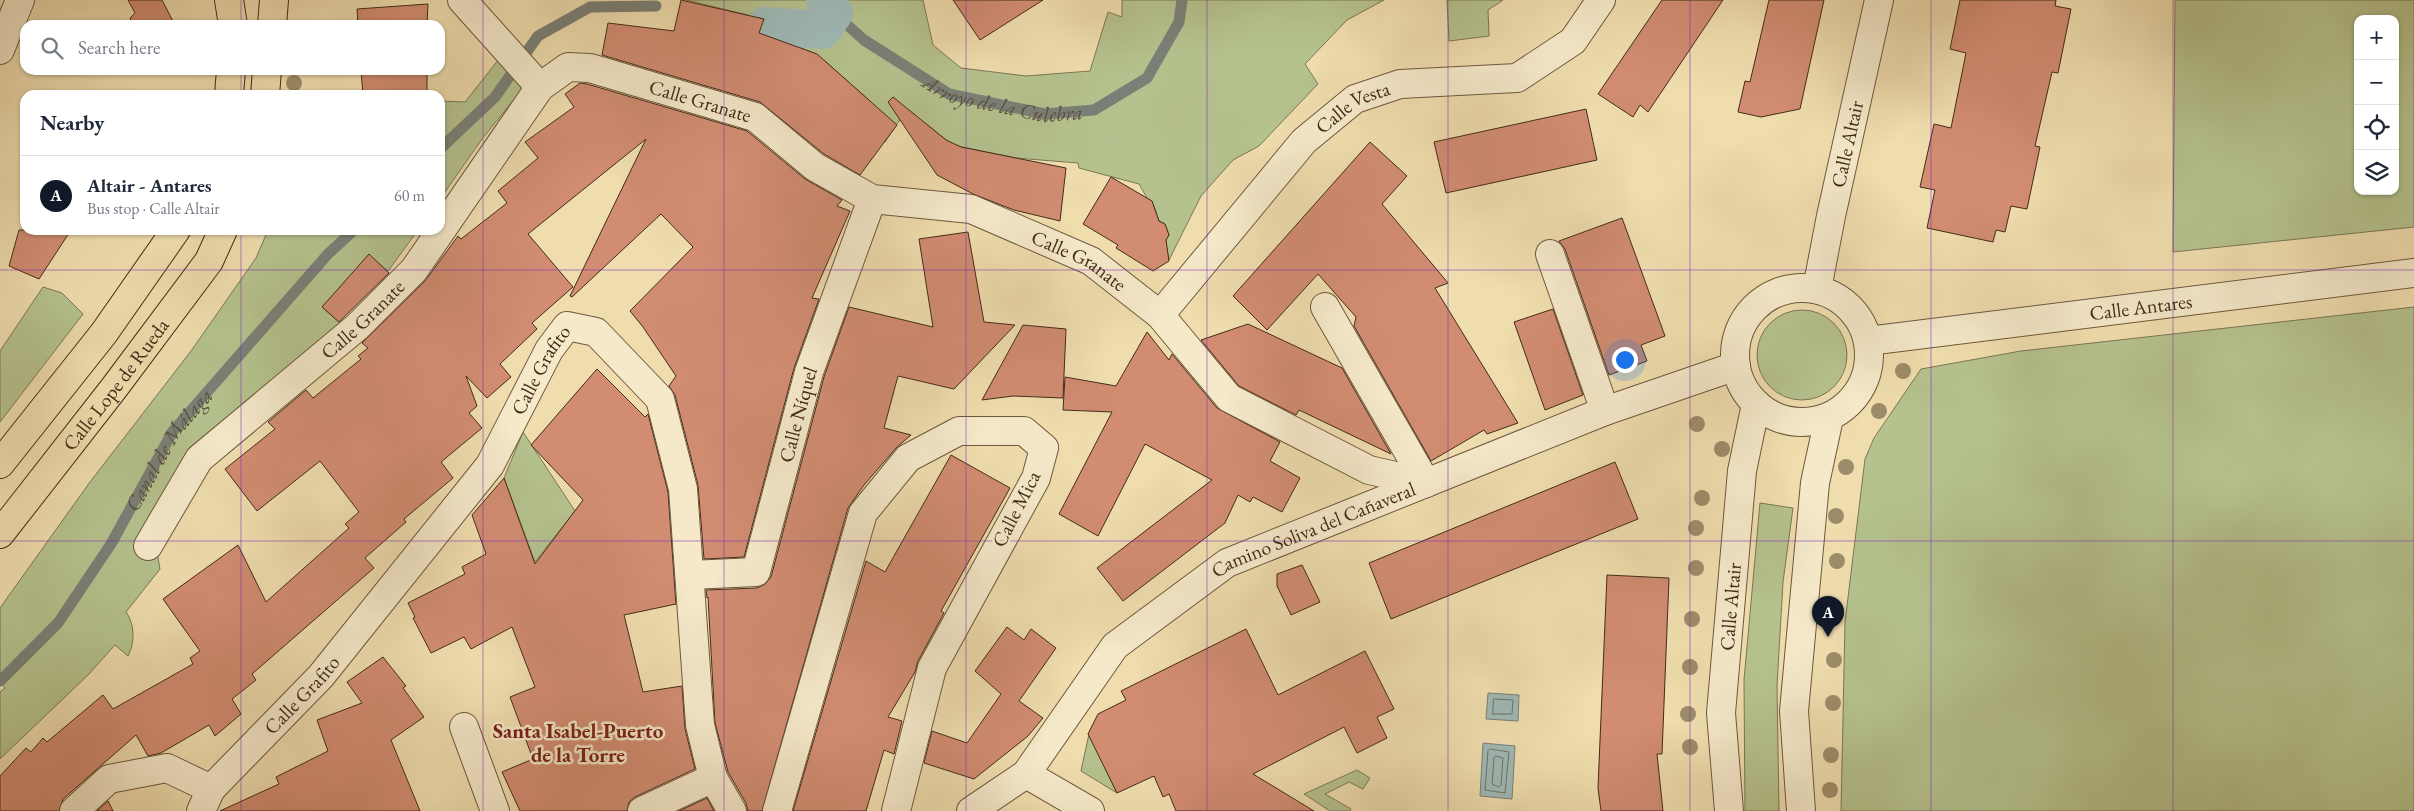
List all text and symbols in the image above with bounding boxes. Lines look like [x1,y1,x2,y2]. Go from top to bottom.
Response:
map controls [2354,15,2399,195]
button: + [2354,15,2399,60]
search box [20,20,445,75]
icon: search [38,34,66,62]
text: Search here [78,35,160,60]
button: − [2354,60,2399,105]
water label: Arroyo de la Culebra [916,67,1084,128]
street label: Calle Granate [646,73,755,128]
street label: Calle Vesta [1310,75,1393,139]
street label: Calle Altair [1825,98,1869,190]
button: locate [2354,105,2399,150]
text: Nearby [40,109,104,136]
button: layers [2354,150,2399,195]
text: Altair - Antares [87,173,212,198]
text: A [50,185,62,206]
text: 60 m [394,185,425,206]
text: Bus stop · Calle Altair [87,198,220,219]
street label: Calle Granate [1027,224,1132,297]
street label: Calle Granate [315,274,410,365]
street label: Calle Antares [2088,288,2194,326]
street label: Calle Lope de Rueda [57,313,175,456]
street label: Calle Grafito [505,320,576,419]
your location [1612,347,1638,373]
street label: Calle Níquel [773,363,823,465]
water label: Canal de Málaga [118,382,218,516]
street label: Calle Mica [986,466,1046,552]
street label: Camino Soliva del Cañaveral [1206,476,1419,584]
street label: Calle Altair [1713,561,1747,652]
pin: A [1812,596,1844,637]
street label: Calle Grafito [258,650,345,740]
district label: Santa Isabel-Puerto de la Torre [493,717,664,768]

